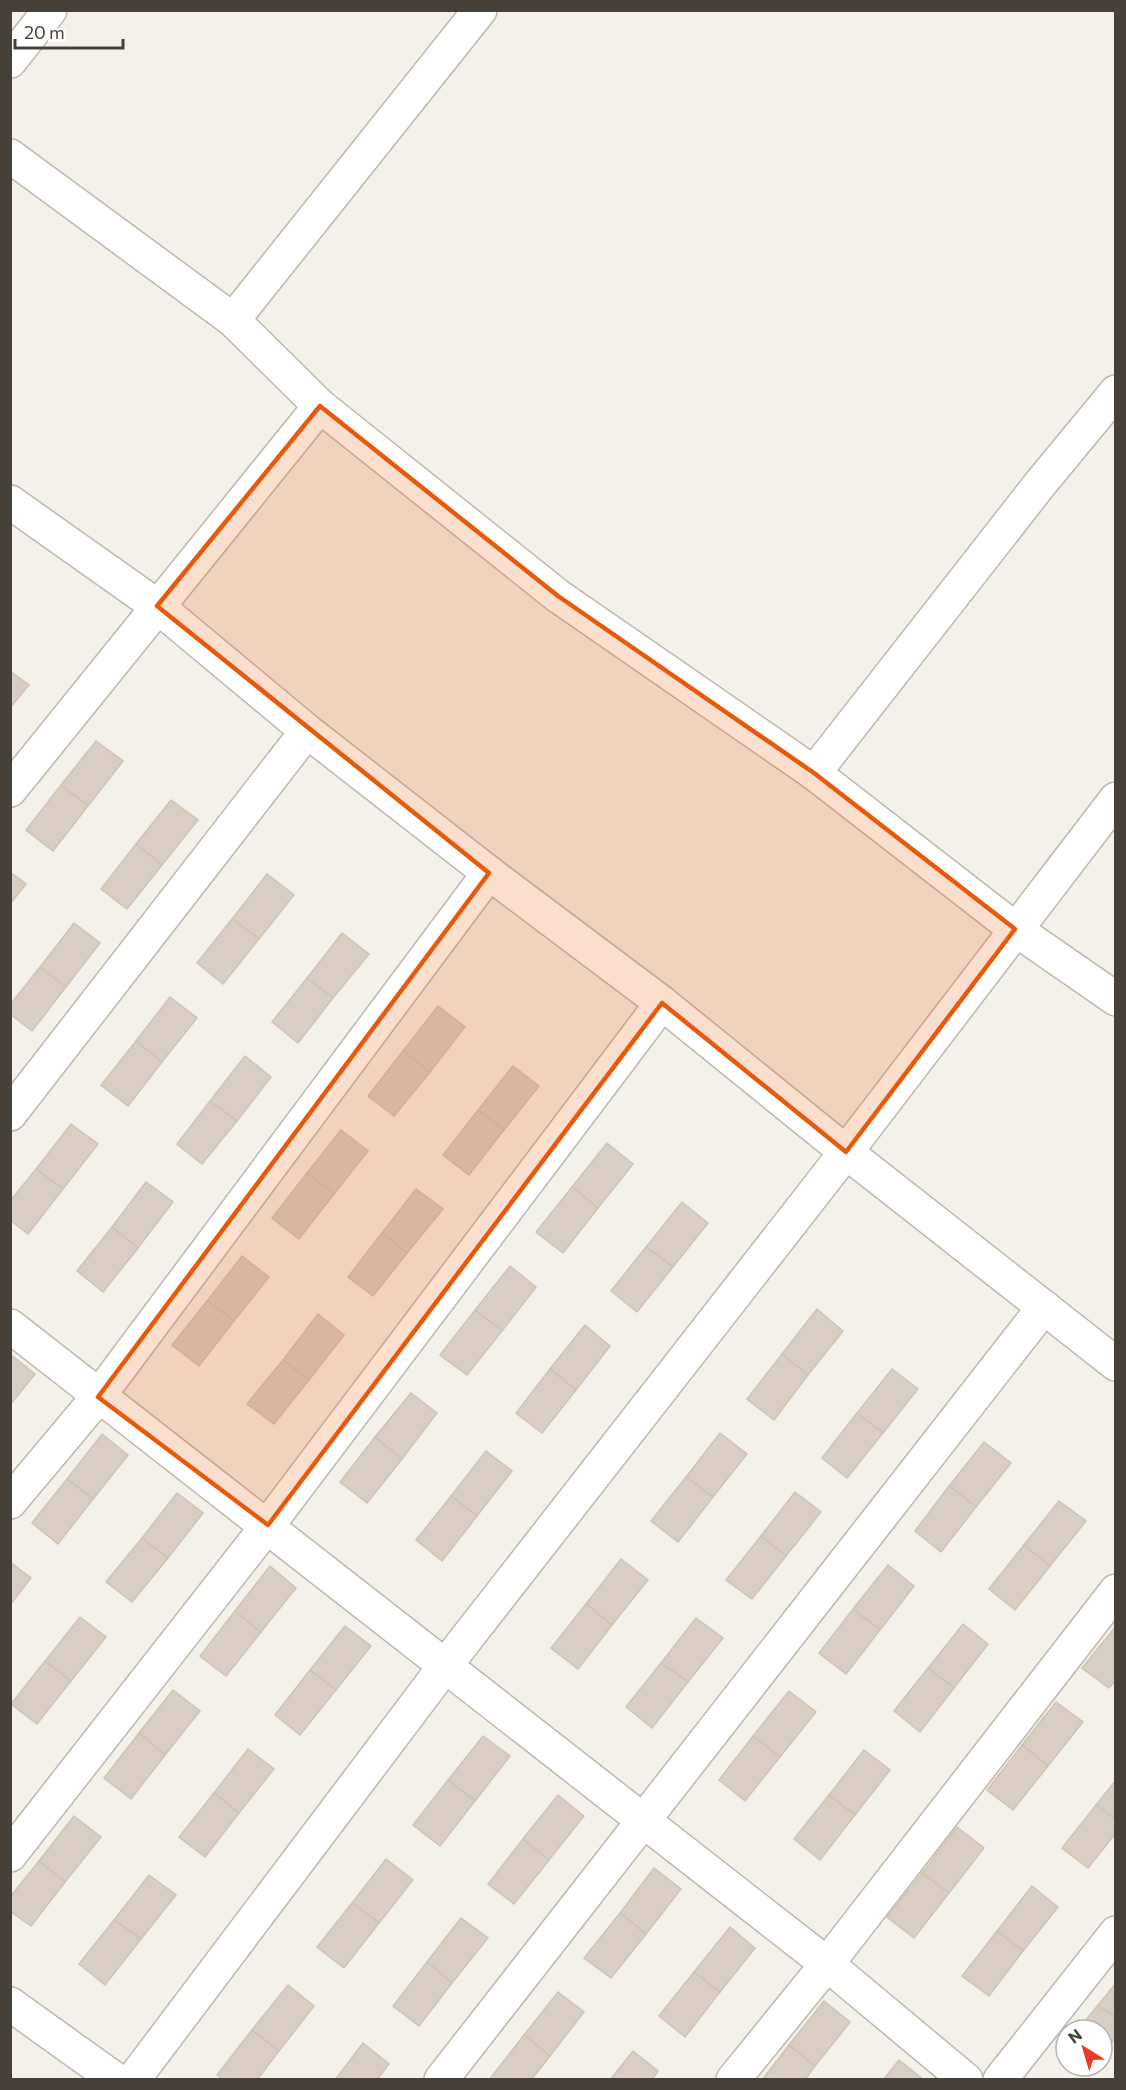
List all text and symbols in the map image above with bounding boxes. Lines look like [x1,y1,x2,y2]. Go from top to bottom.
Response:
scale bar [15,12,123,50]
text: 20 m [24,21,65,43]
north arrow [1054,2018,1114,2078]
text: N [1064,2024,1085,2047]

